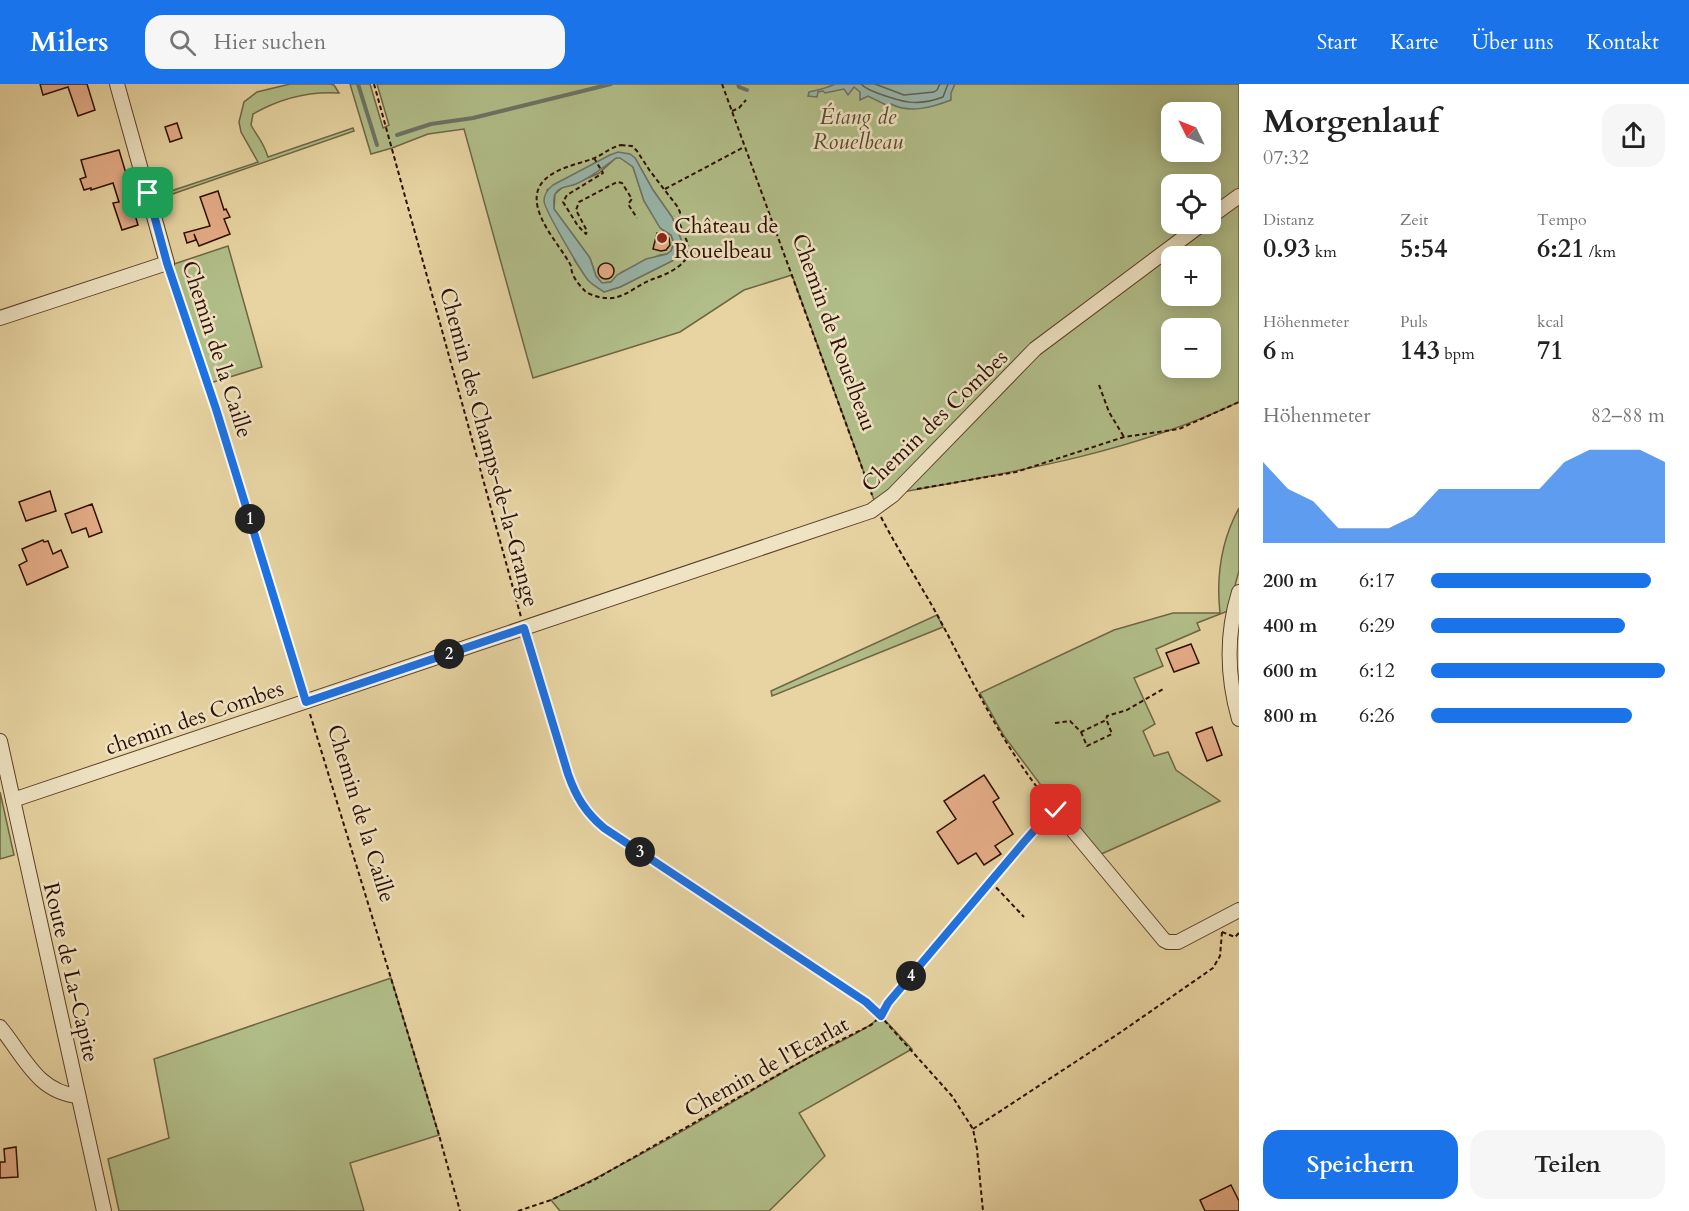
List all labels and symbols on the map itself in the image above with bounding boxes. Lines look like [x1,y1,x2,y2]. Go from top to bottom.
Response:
park label: Étang de Rouelbeau [813,102,903,157]
north arrow [1161,102,1221,162]
pin [122,167,173,218]
place label: Château de Rouelbeau [674,211,779,266]
street label: Chemin de Rouelbeau [784,230,884,435]
marker: Château de Rouelbeau [655,231,669,245]
street label: Chemin de la Caille [174,257,260,442]
street label: Chemin des Champs-de-la-Grange [432,284,546,610]
street label: Chemin des Combes [855,343,1015,499]
pin: 1 [235,504,265,534]
pin: 2 [434,639,464,669]
street label: chemin des Combes [101,673,287,763]
street label: Chemin de la Caille [320,721,402,906]
pin [1030,784,1081,835]
pin: 3 [625,837,655,867]
street label: Route de La-Capite [36,879,106,1065]
pin: 4 [896,961,926,991]
street label: Chemin de l'Ecarlat [679,1009,854,1124]

